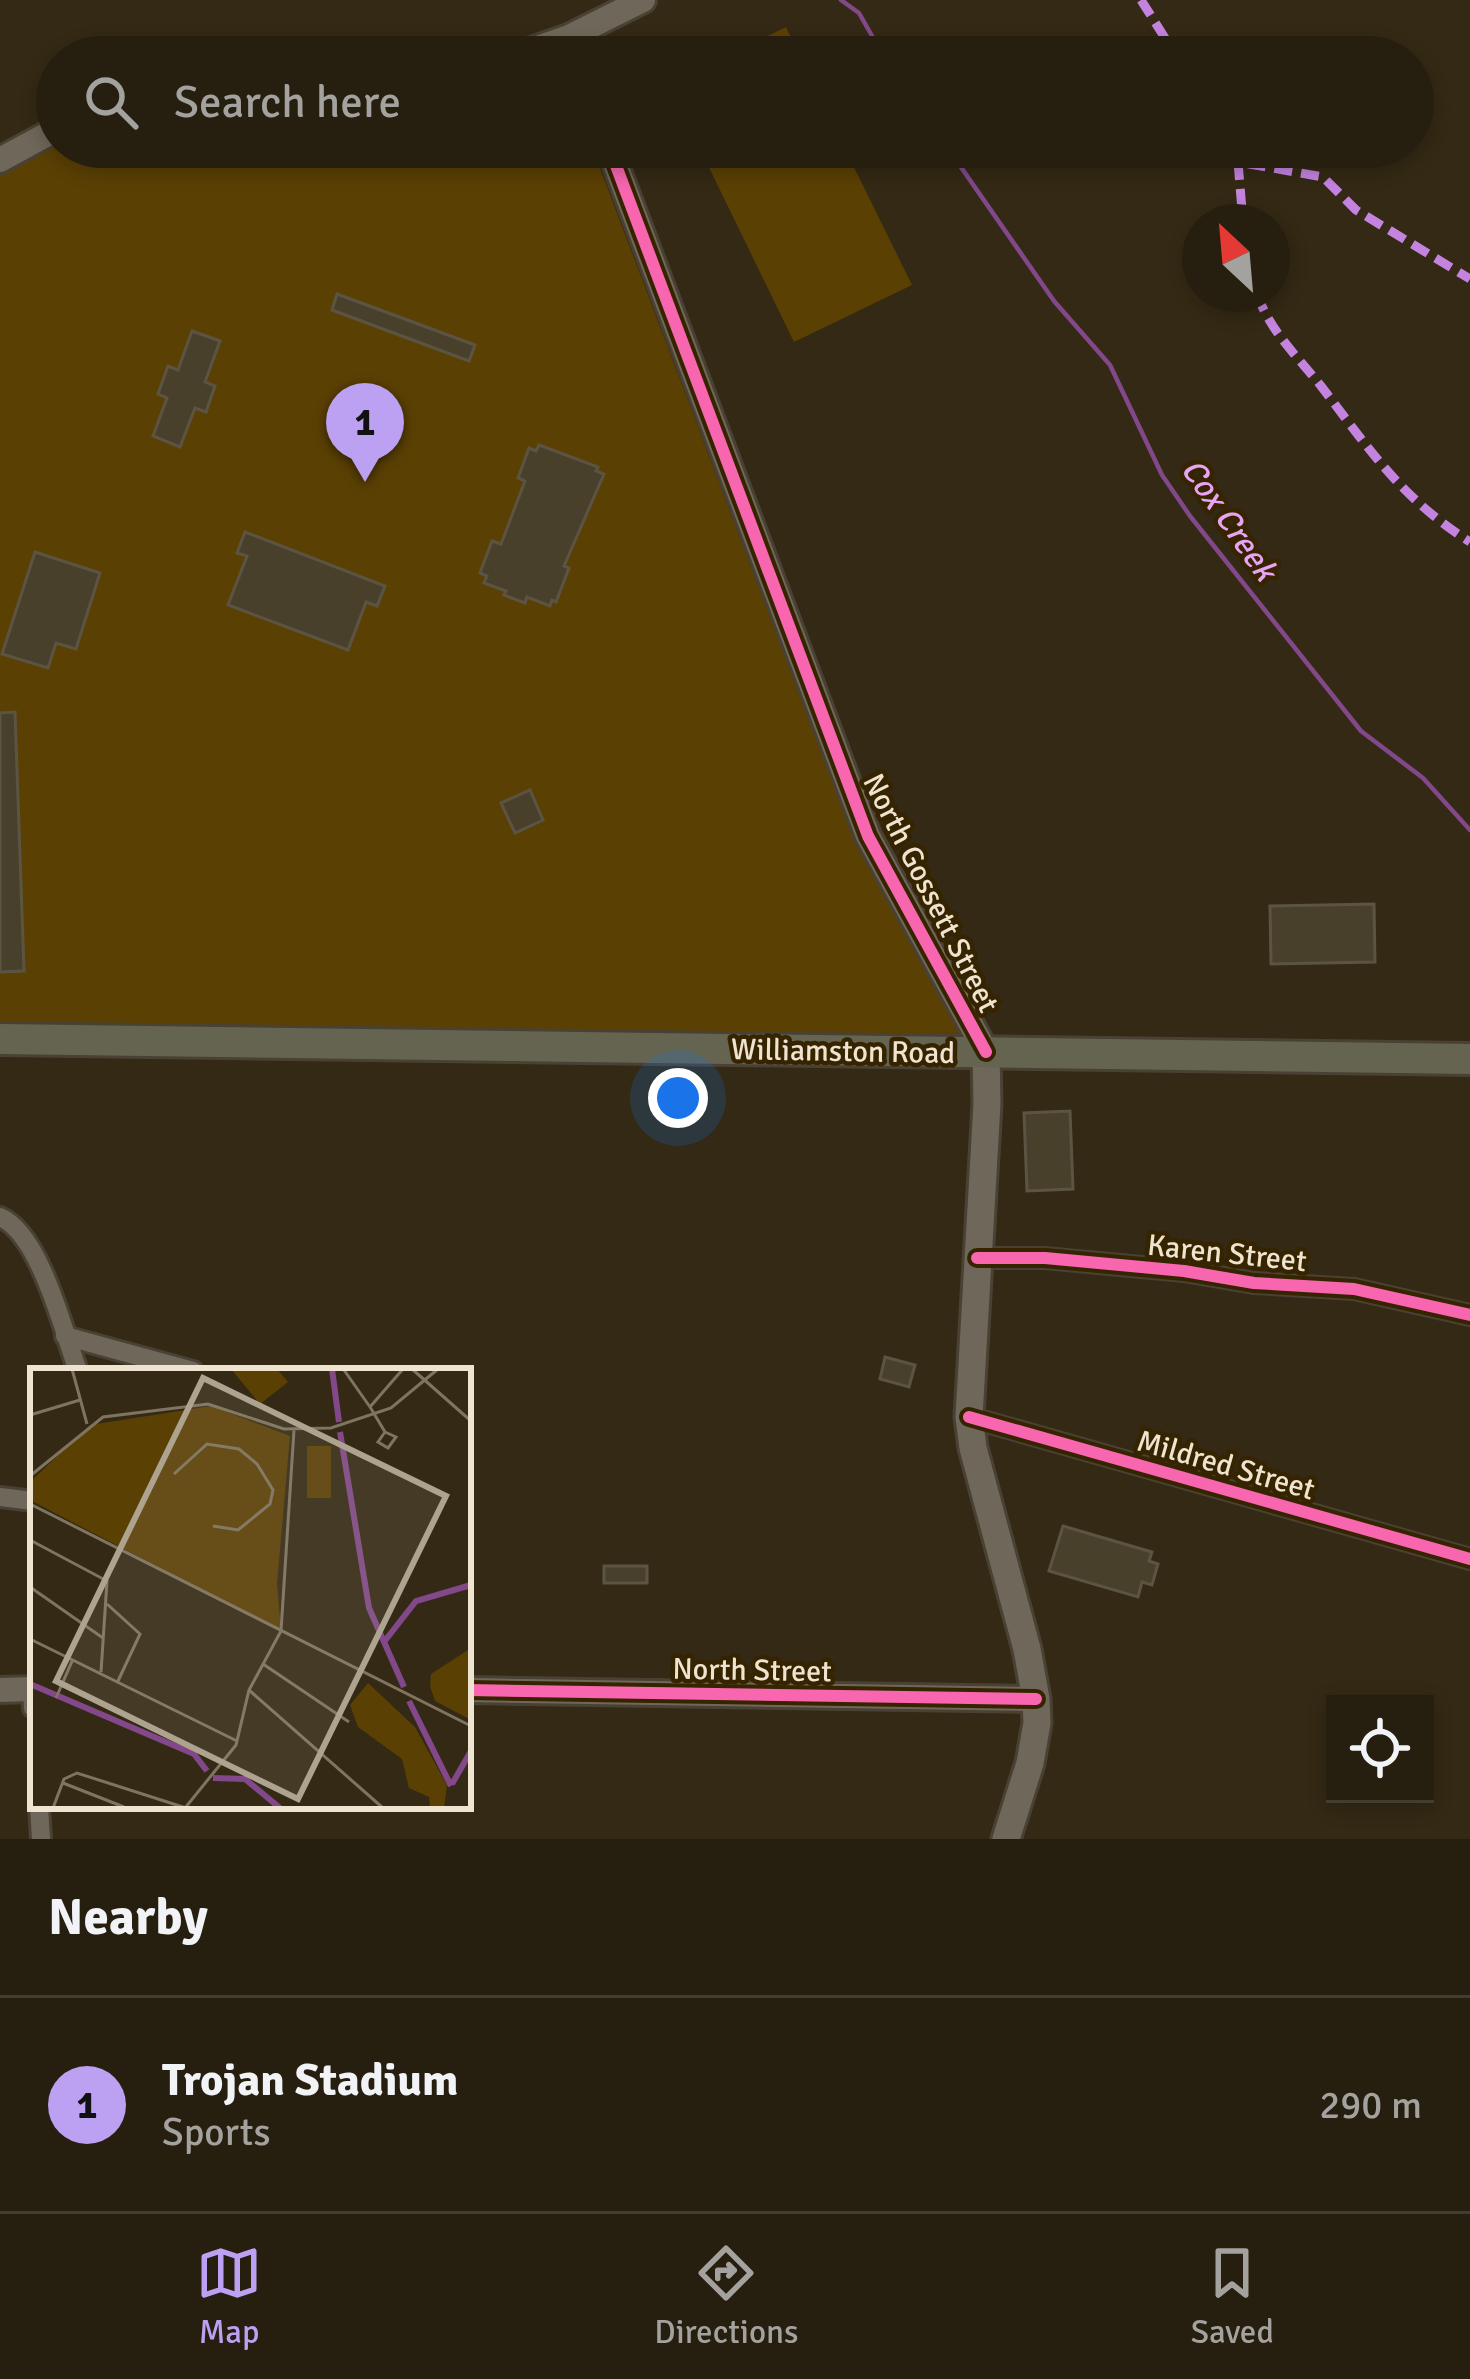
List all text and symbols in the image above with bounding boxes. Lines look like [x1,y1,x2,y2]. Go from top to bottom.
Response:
search box [36,36,1434,168]
icon: search [78,69,144,135]
text: Search here [174,75,401,130]
north arrow [1182,204,1290,312]
pin: 1 [326,383,404,482]
water label: Cox Creek [1172,451,1287,591]
street label: North Gossett Street [854,768,1007,1019]
street label: Williamston Road [731,1031,955,1072]
your location [648,1068,708,1128]
street label: Karen Street [1146,1227,1308,1280]
inset map [30,1368,471,1809]
street label: Mildred Street [1133,1422,1319,1508]
street label: North Street [672,1651,832,1690]
map controls [1326,1695,1434,1803]
button: locate [1326,1695,1434,1803]
text: Nearby [48,1886,208,1949]
text: Trojan Stadium [162,2053,458,2108]
text: 1 [76,2081,98,2129]
text: 290 m [1319,2081,1422,2129]
text: Sports [162,2108,271,2156]
tab: Map [196,2240,262,2353]
tab: Directions [654,2240,799,2353]
tab: Saved [1191,2240,1274,2353]

